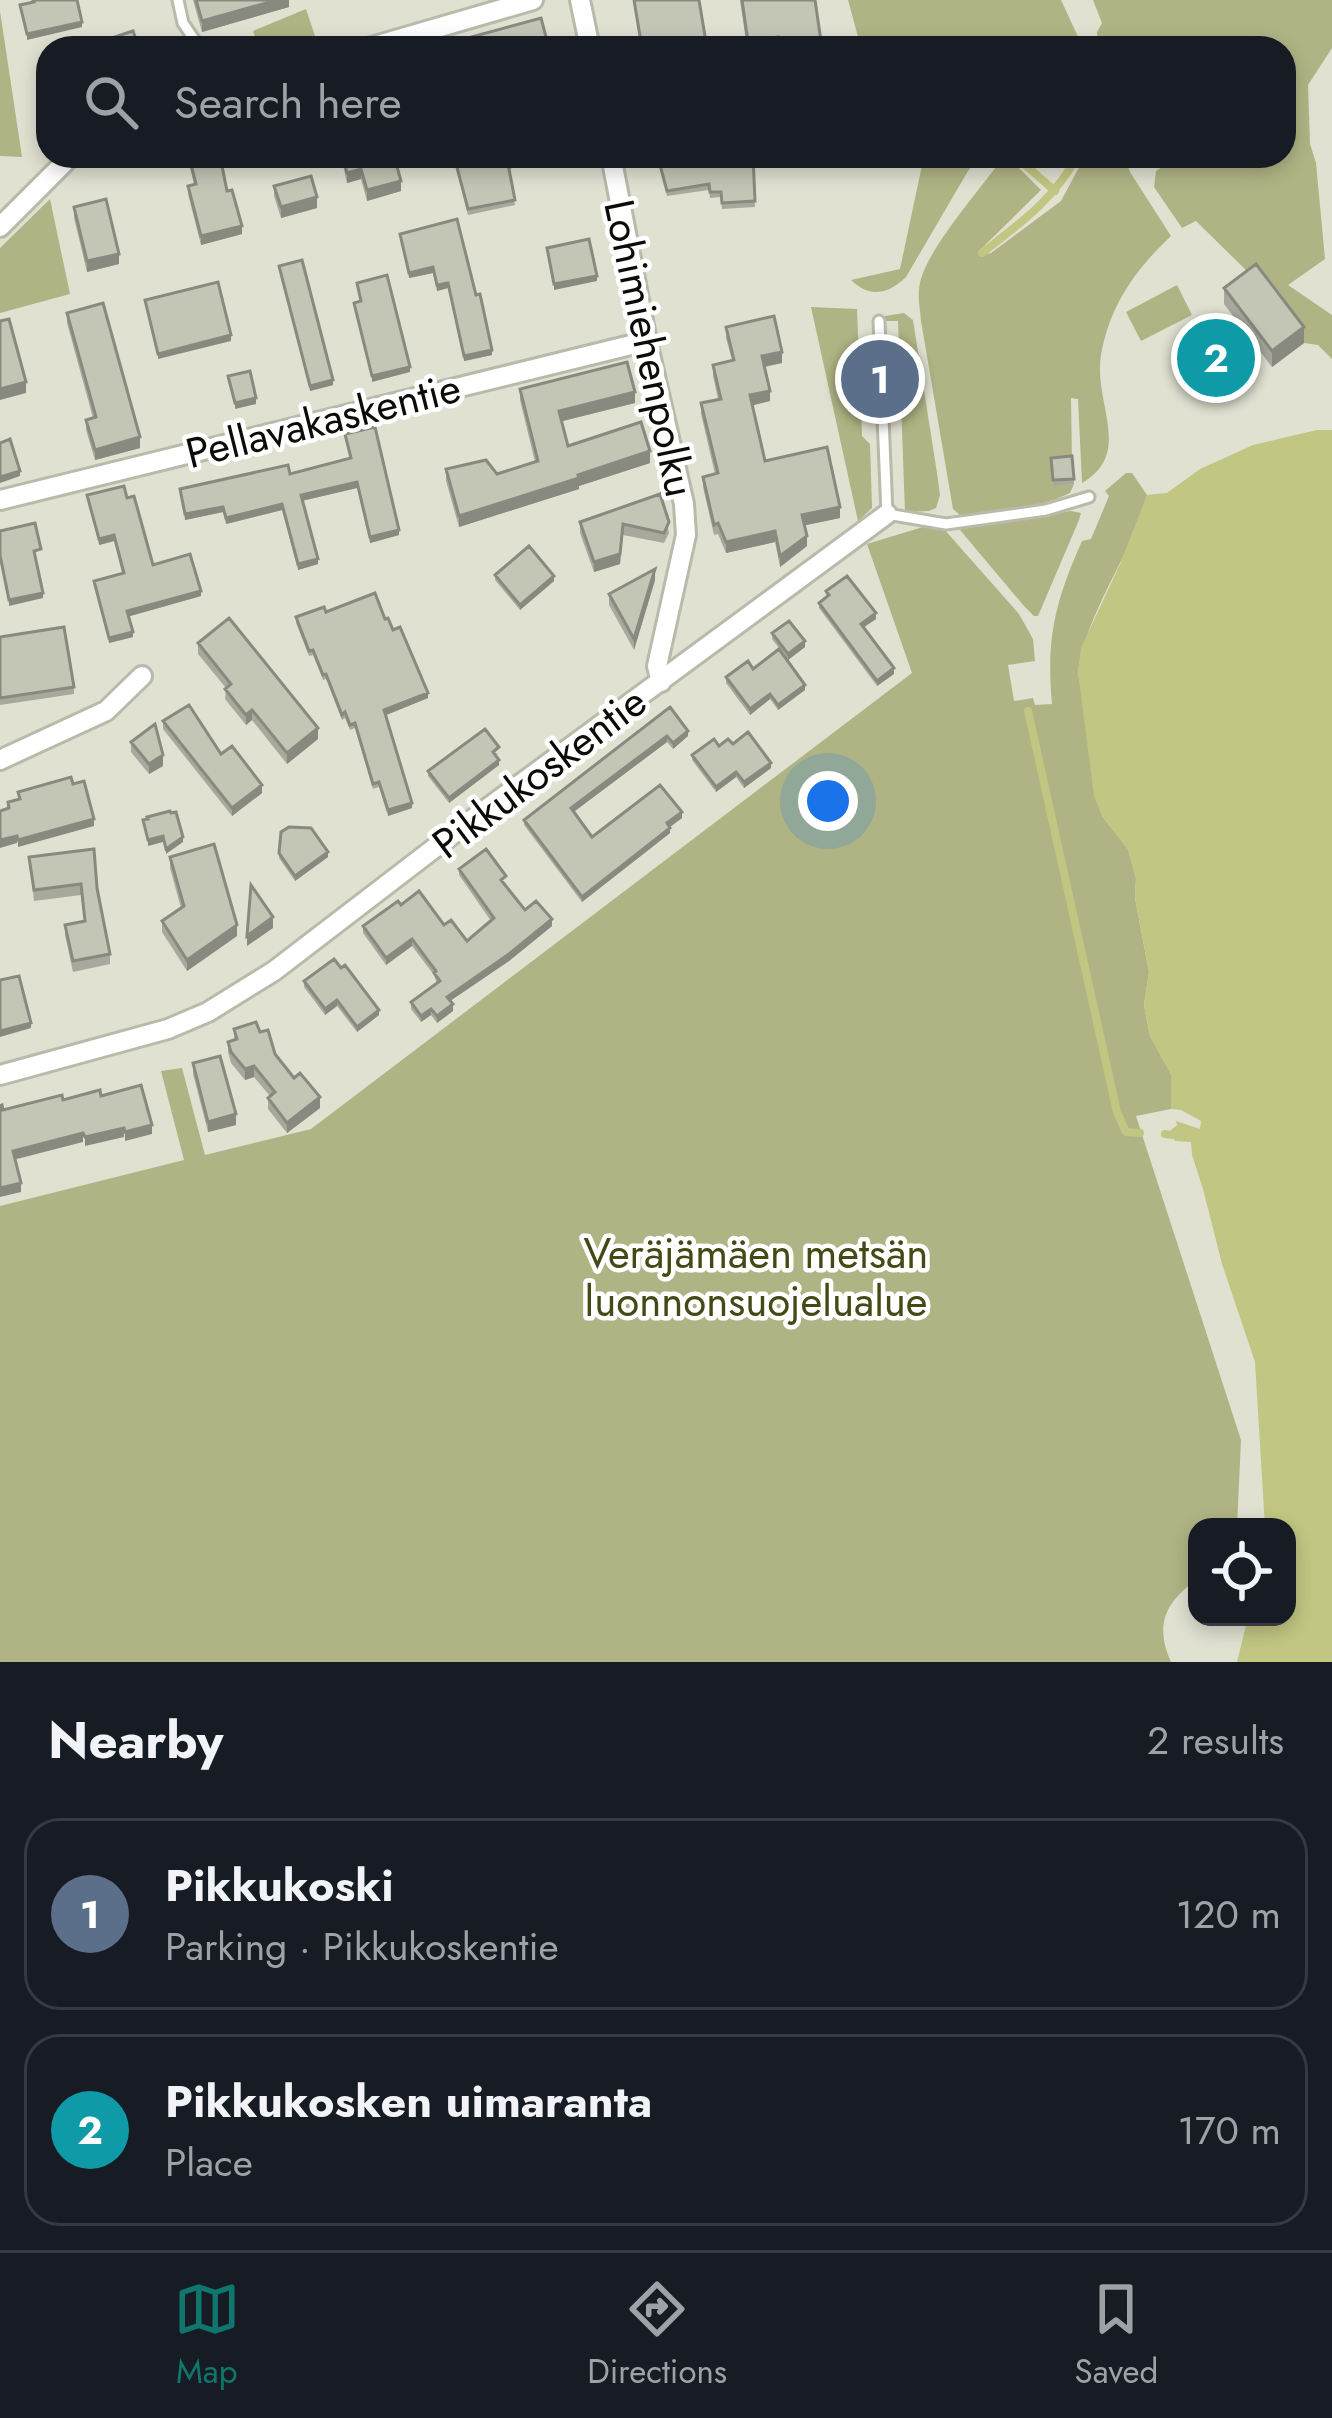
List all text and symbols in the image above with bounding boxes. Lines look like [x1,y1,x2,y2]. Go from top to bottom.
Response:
search box [36,36,1296,168]
icon: search [78,69,144,135]
text: Search here [174,70,402,135]
street label: Lohimiehenpolku [588,194,711,502]
pin: 2 [1177,313,1255,403]
pin: 1 [841,334,919,424]
street label: Pellavakaskentie [179,357,467,484]
street label: Pikkukoskentie [419,671,659,873]
your location [798,771,858,831]
park label: Veräjämäen metsän luonnonsuojelualue [584,1223,928,1332]
map controls [1188,1518,1296,1626]
button: locate [1188,1518,1296,1626]
text: Nearby [48,1703,223,1777]
text: 2 results [1147,1712,1284,1769]
text: Pikkukoski [165,1853,394,1918]
text: 1 [80,1886,100,1943]
text: 120 m [1176,1886,1281,1943]
text: Parking · Pikkukoskentie [165,1918,559,1975]
text: Pikkukosken uimaranta [165,2069,652,2134]
text: 2 [77,2102,103,2159]
text: 170 m [1177,2102,1281,2159]
text: Place [165,2134,253,2191]
tab: Map [174,2276,240,2395]
tab: Directions [587,2276,727,2395]
tab: Saved [1075,2276,1158,2395]

